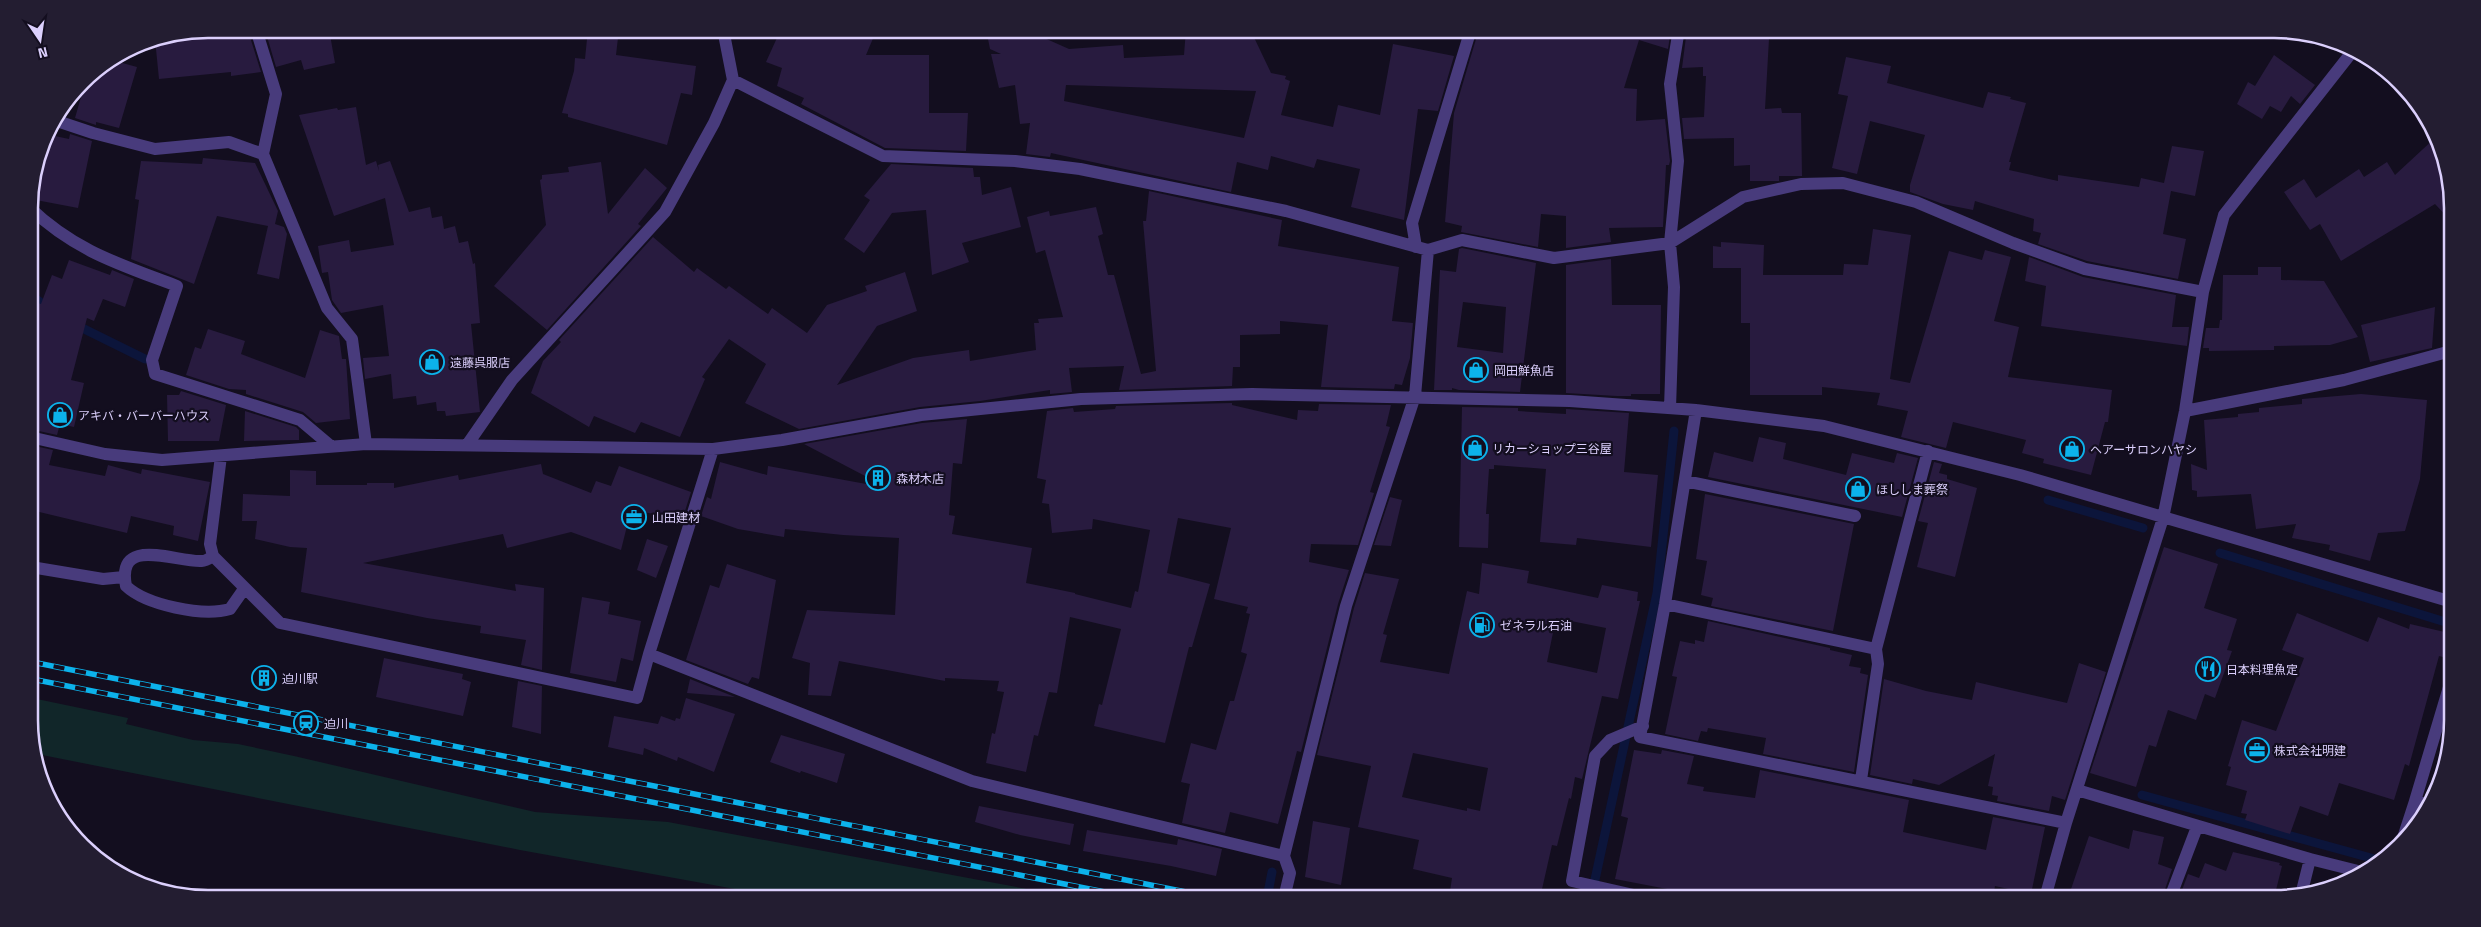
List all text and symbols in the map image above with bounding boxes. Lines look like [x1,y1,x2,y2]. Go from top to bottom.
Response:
north arrow [15,15,65,65]
text: N [36,42,50,64]
shop icon: 遠藤呉服店 [419,349,445,375]
place label: 遠藤呉服店 [450,353,510,372]
shop icon: 岡田鮮魚店 [1463,357,1489,383]
place label: 岡田鮮魚店 [1494,361,1554,380]
shop icon: アキバ・バーバーハウス [47,402,73,428]
place label: アキバ・バーバーハウス [78,406,210,425]
shop icon: リカーショップ三谷屋 [1462,435,1488,461]
shop icon: ヘアーサロンハヤシ [2059,436,2085,462]
place label: リカーショップ三谷屋 [1492,439,1612,458]
place label: ヘアーサロンハヤシ [2090,440,2197,459]
building icon: 森材木店 [865,465,891,491]
place label: 森材木店 [896,469,944,488]
shop icon: ほししま葬祭 [1845,476,1871,502]
place label: ほししま葬祭 [1876,480,1948,499]
office icon: 山田建材 [621,504,647,530]
place label: 山田建材 [652,508,700,527]
fuel station icon: ゼネラル石油 [1469,612,1495,638]
place label: ゼネラル石油 [1500,616,1572,635]
restaurant icon: 日本料理魚定 [2195,656,2221,682]
place label: 日本料理魚定 [2226,660,2298,679]
building icon: 迫川駅 [251,665,277,691]
place label: 迫川駅 [282,669,318,688]
station icon: 迫川 [293,710,319,736]
place label: 迫川 [324,714,348,733]
office icon: 株式会社明建 [2244,737,2270,763]
place label: 株式会社明建 [2274,741,2346,760]

